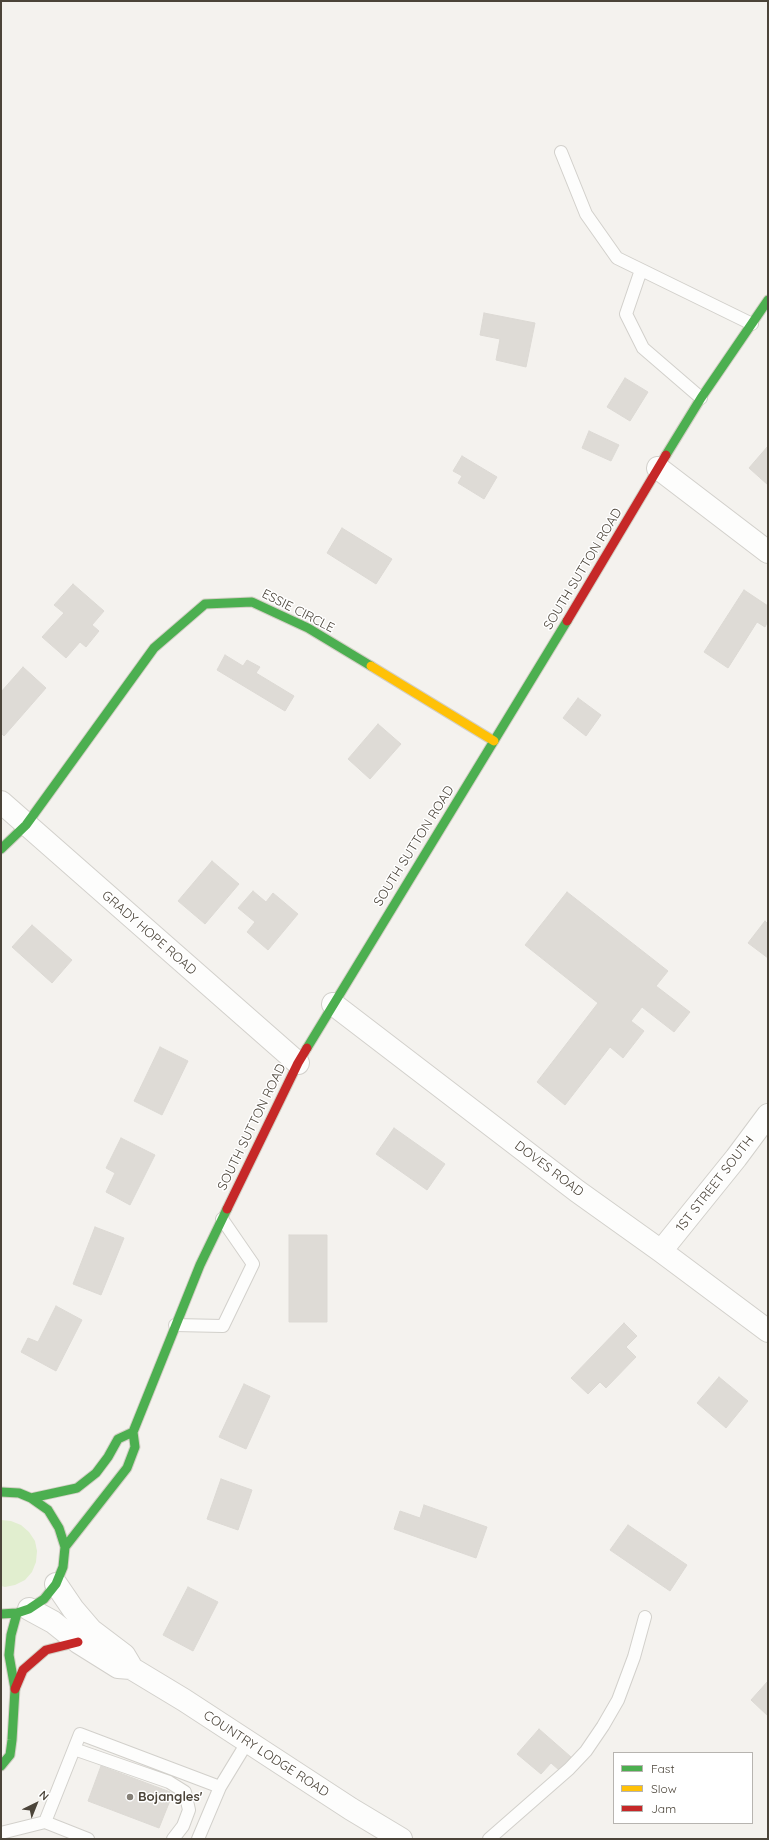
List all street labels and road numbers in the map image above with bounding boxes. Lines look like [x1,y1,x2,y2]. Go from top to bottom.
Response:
street label: SOUTH SUTTON ROAD [541,505,625,633]
street label: ESSIE CIRCLE [259,586,337,636]
street label: SOUTH SUTTON ROAD [371,783,457,909]
street label: GRADY HOPE ROAD [99,888,199,978]
street label: SOUTH SUTTON ROAD [215,1061,289,1193]
street label: 1ST STREET SOUTH [673,1133,757,1235]
street label: DOVES ROAD [511,1138,587,1200]
street label: COUNTRY LODGE ROAD [200,1708,332,1800]

